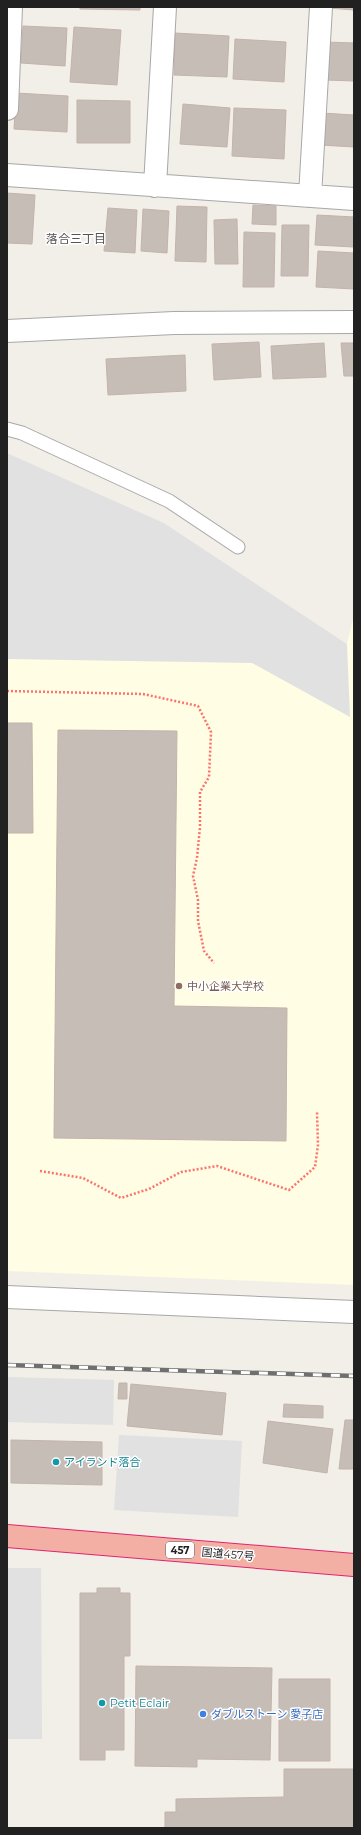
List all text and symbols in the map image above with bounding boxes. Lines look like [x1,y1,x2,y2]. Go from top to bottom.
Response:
district label: 落合三丁目 [46,231,106,246]
place label: 中小企業大学校 [187,979,264,993]
marker: 中小企業大学校 [174,981,184,991]
place label: アイランド落合 [64,1455,140,1469]
marker: アイランド落合 [51,1457,61,1467]
road number: 457 [166,1542,194,1558]
street label: 国道457号 [201,1545,255,1563]
place label: Petit Eclair [110,1696,169,1710]
marker: Petit Eclair [97,1698,107,1708]
place label: ダブルストーン 愛子店 [211,1707,323,1721]
marker: ダブルストーン 愛子店 [198,1709,208,1719]

